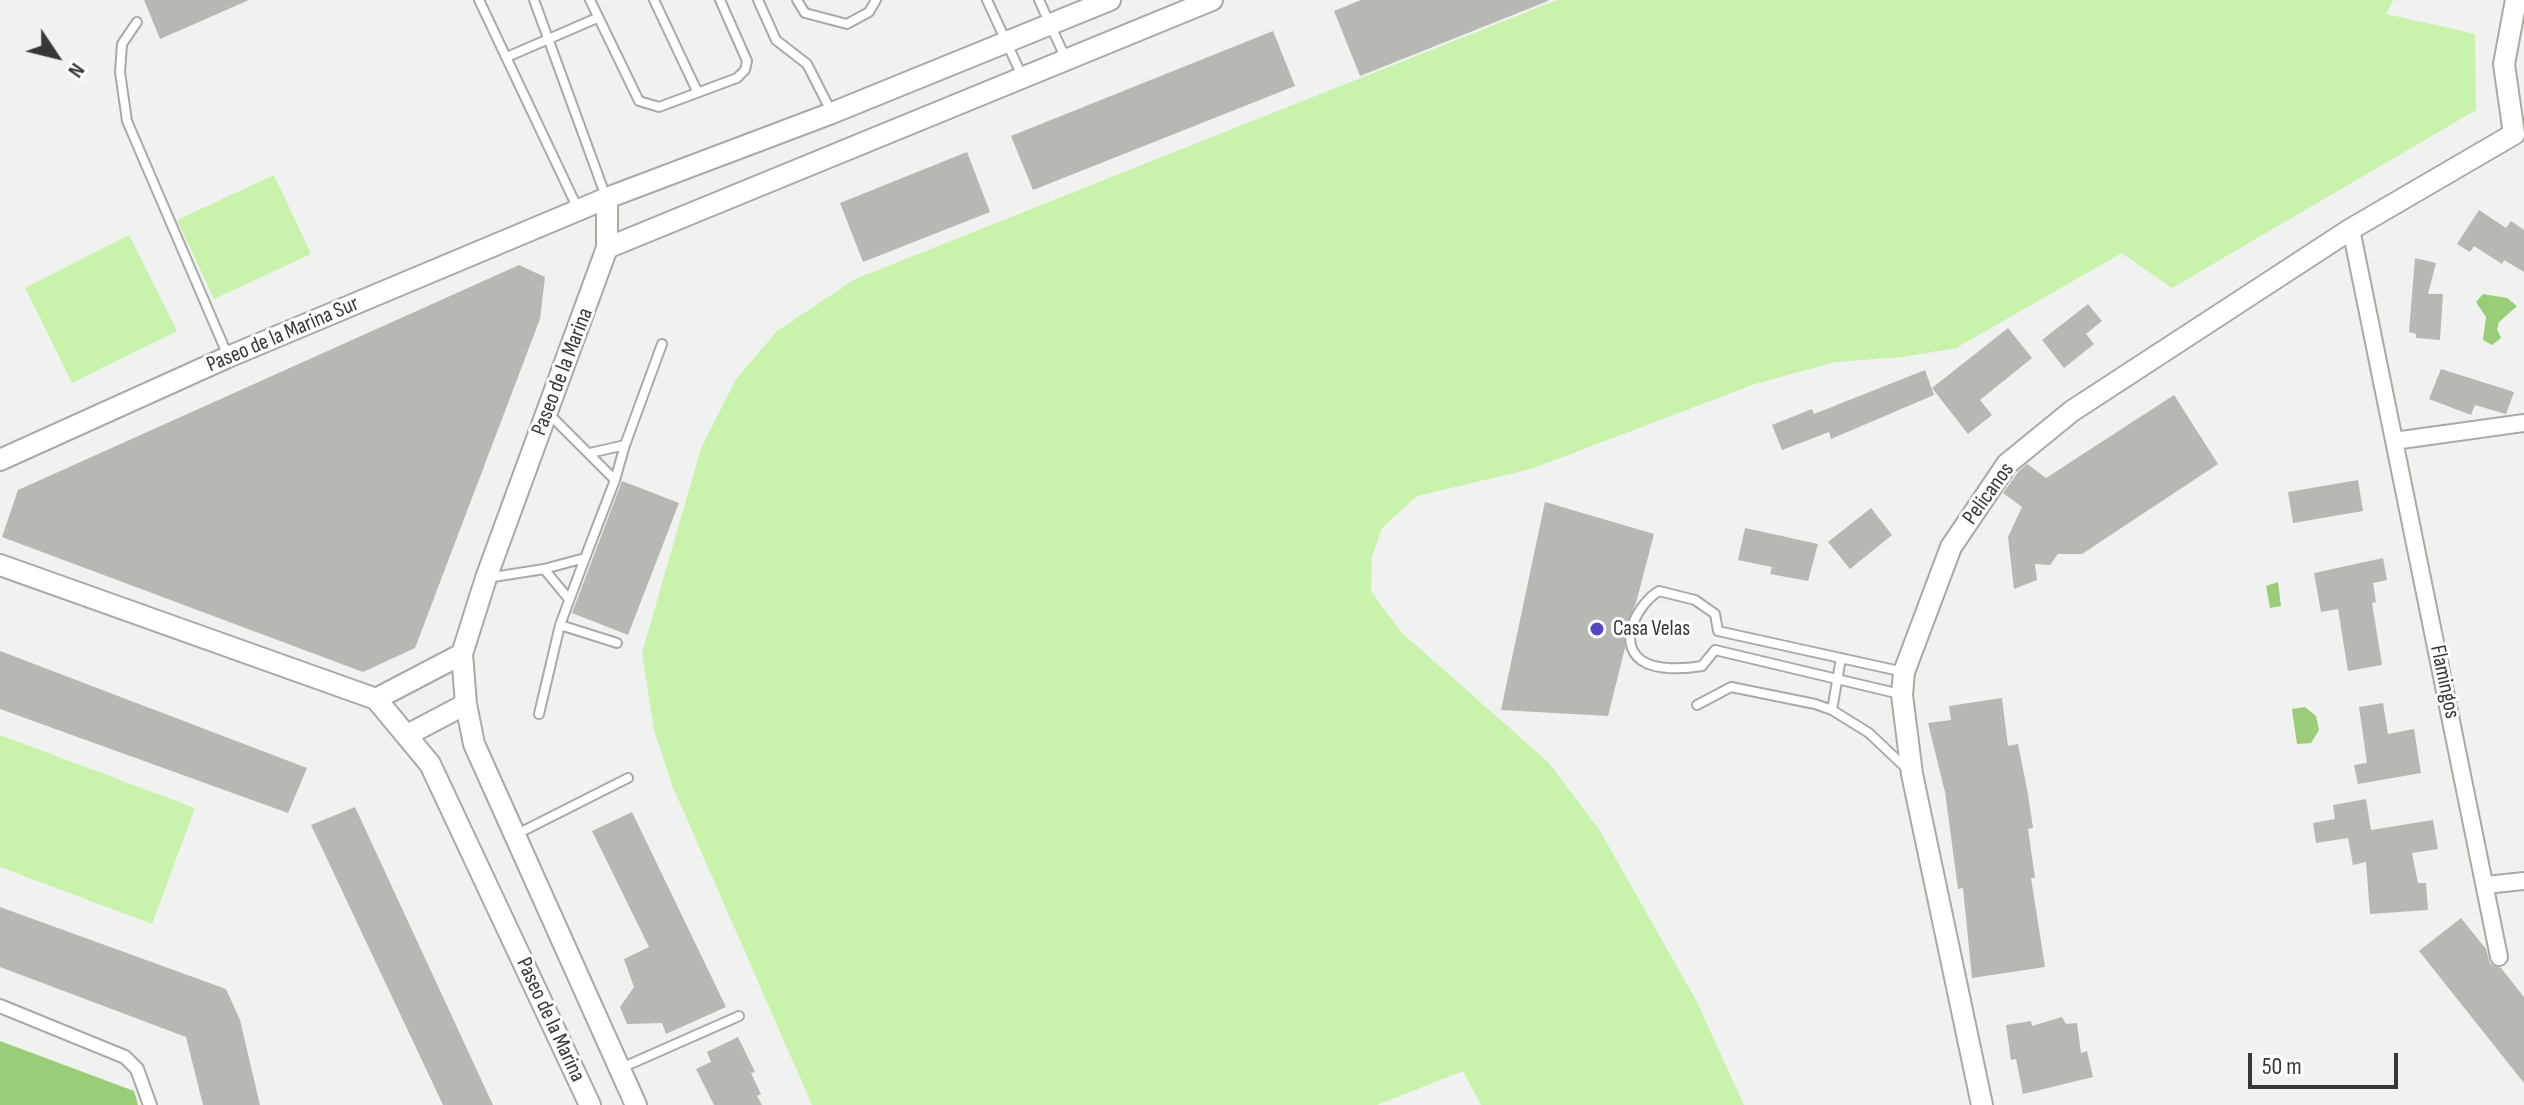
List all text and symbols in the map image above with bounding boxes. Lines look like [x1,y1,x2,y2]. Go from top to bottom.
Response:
north arrow [16,16,96,96]
text: N [62,57,90,83]
street label: Paseo de la Marina Sur [203,291,363,379]
street label: Paseo de la Marina [527,305,599,439]
street label: Pelicanos [1958,458,2020,530]
place label: Casa Velas [1613,616,1690,642]
marker: Casa Velas [1588,620,1606,638]
street label: Flamingos [2423,643,2465,721]
street label: Paseo de la Marina [510,954,590,1086]
scale bar [2252,1037,2402,1087]
text: 50 m [2262,1052,2302,1081]

